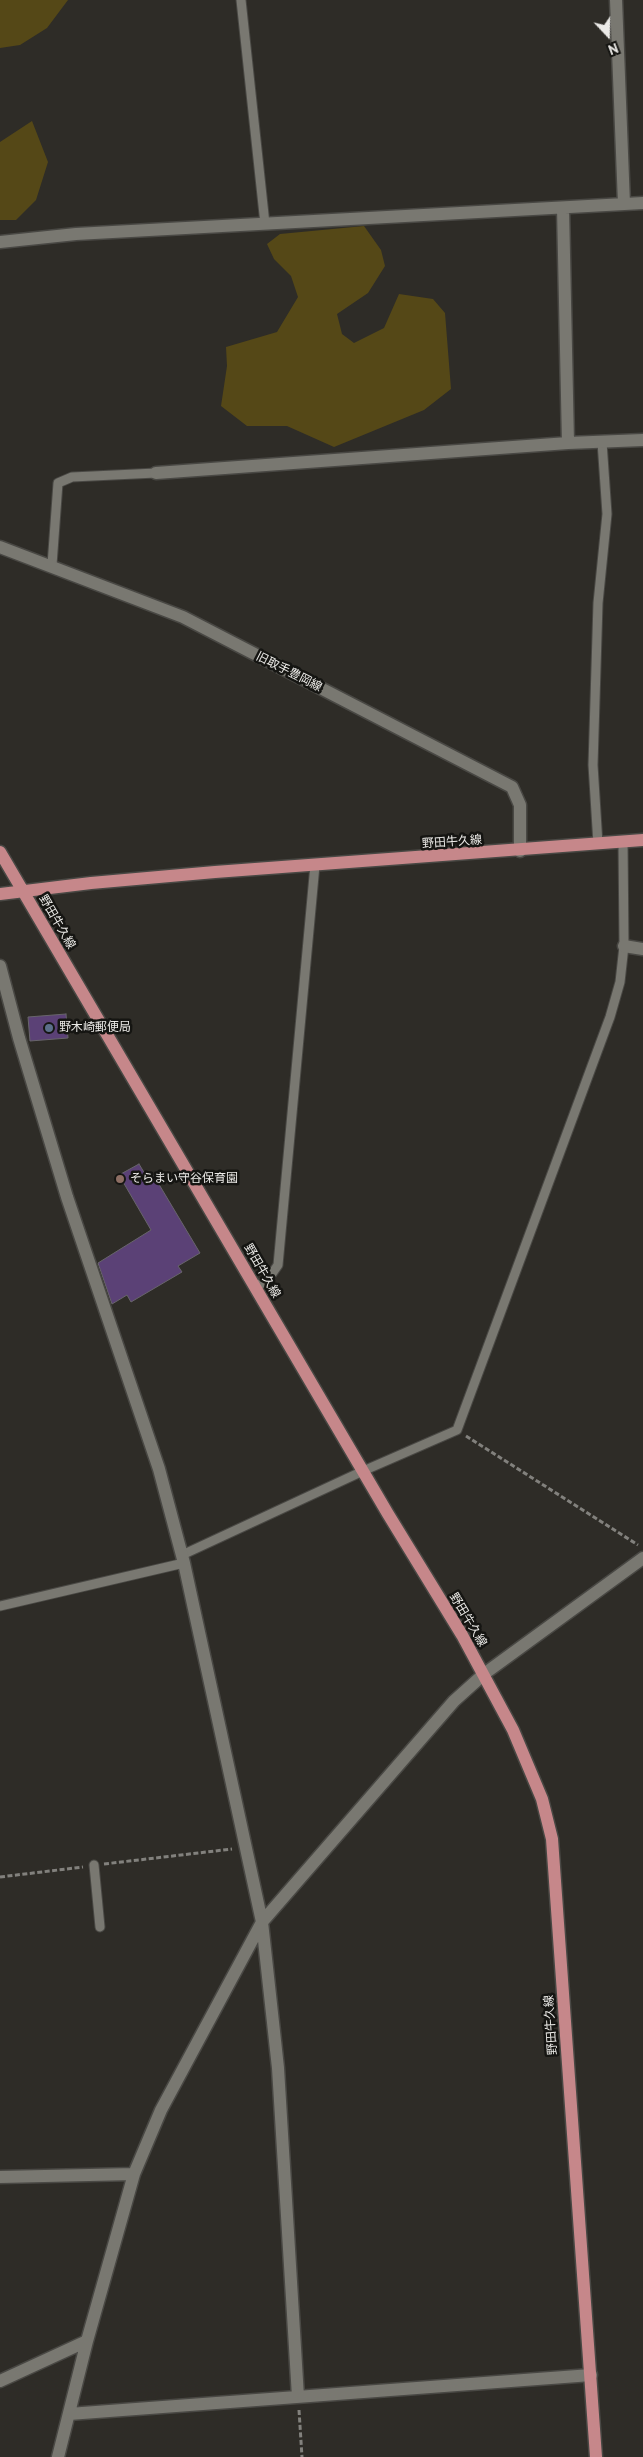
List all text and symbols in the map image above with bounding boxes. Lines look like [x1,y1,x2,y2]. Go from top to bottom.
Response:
north arrow [583,10,633,60]
text: N [606,39,621,59]
street label: 旧取手豊岡線 [254,649,324,695]
street label: 野田牛久線 [422,833,482,851]
street label: 野田牛久線 [36,892,78,952]
place label: 野木崎郵便局 [59,1021,131,1035]
marker: 野木崎郵便局 [43,1022,55,1034]
place label: そらまい守谷保育園 [130,1172,238,1186]
marker: そらまい守谷保育園 [114,1173,126,1185]
street label: 野田牛久線 [241,1241,283,1301]
street label: 野田牛久線 [446,1591,490,1649]
street label: 野田牛久線 [542,1995,560,2055]

